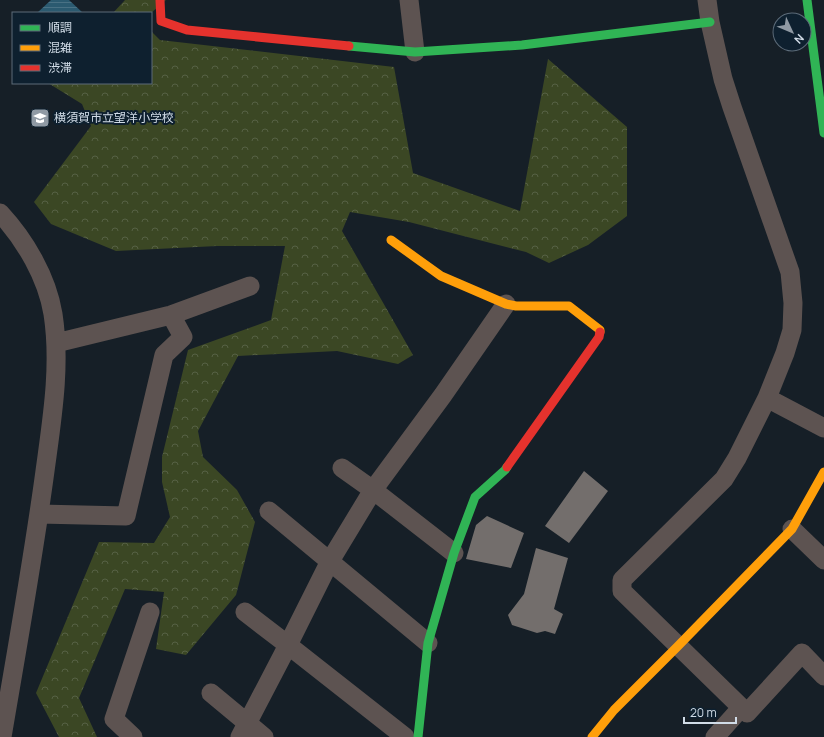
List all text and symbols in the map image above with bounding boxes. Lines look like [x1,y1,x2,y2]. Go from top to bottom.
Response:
legend [12,12,152,84]
north arrow [772,12,812,52]
text: 順調 [48,19,72,36]
text: N [791,31,808,47]
text: 混雑 [48,39,72,56]
text: 渋滞 [48,59,72,76]
school or university icon: 横須賀市立望洋小学校 [29,107,51,129]
place label: 横須賀市立望洋小学校 [54,109,174,126]
scale bar [684,699,736,725]
text: 20 m [690,704,717,721]

